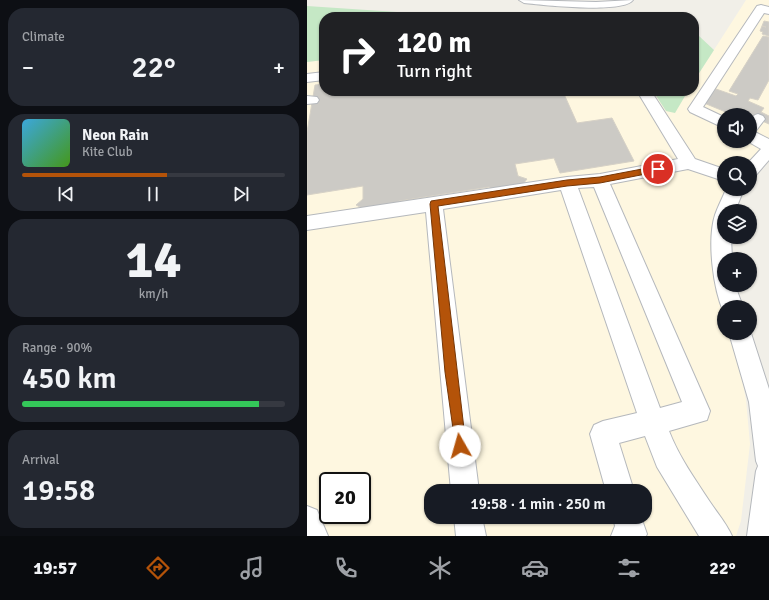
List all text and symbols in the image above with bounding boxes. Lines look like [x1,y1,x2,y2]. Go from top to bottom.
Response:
text: 120 m [397,26,471,60]
icon: right [331,28,383,80]
text: Climate [22,29,65,45]
text: 22° [132,49,175,86]
text: − [22,54,34,81]
text: + [273,54,285,81]
text: Turn right [397,60,472,82]
map controls [717,108,757,340]
button: sound [717,108,757,148]
text: Neon Rain [82,126,149,144]
text: Kite Club [82,144,133,160]
pin [641,152,675,186]
button: search [717,156,757,196]
icon: arrive [647,158,669,180]
icon: previous [55,183,77,205]
icon: pause [142,183,164,205]
icon: next [230,183,252,205]
button: layers [717,204,757,244]
text: 14 [125,228,182,292]
button: + [717,252,757,292]
text: km/h [139,286,168,302]
button: − [717,300,757,340]
text: Range · 90% [22,340,92,356]
text: 450 km [22,360,117,397]
position arrow [439,425,481,467]
text: Arrival [22,452,59,468]
text: 19:58 [22,472,95,509]
speed limit sign: 20 [319,472,371,524]
text: 19:58 · 1 min · 250 m [471,495,605,513]
icon: directions [144,554,172,582]
icon: music [238,554,266,582]
icon: phone [332,554,360,582]
icon: climate [426,554,454,582]
icon: car [521,554,549,582]
icon: filters [615,554,643,582]
text: 19:57 [33,557,77,579]
text: 22° [709,557,736,579]

